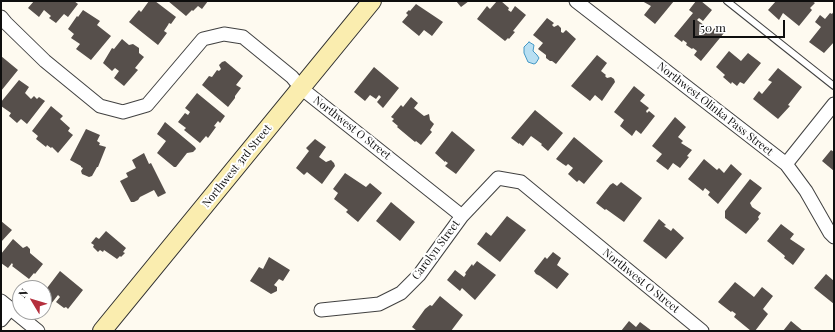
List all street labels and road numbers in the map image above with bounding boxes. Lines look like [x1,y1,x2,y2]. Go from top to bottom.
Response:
street label: Northwest Olinka Pass Street [654,60,776,158]
street label: Northwest O Street [311,94,393,162]
street label: Northwest 3rd Street [200,122,274,210]
street label: Carolyn Street [409,218,463,282]
street label: Northwest O Street [600,246,682,316]

